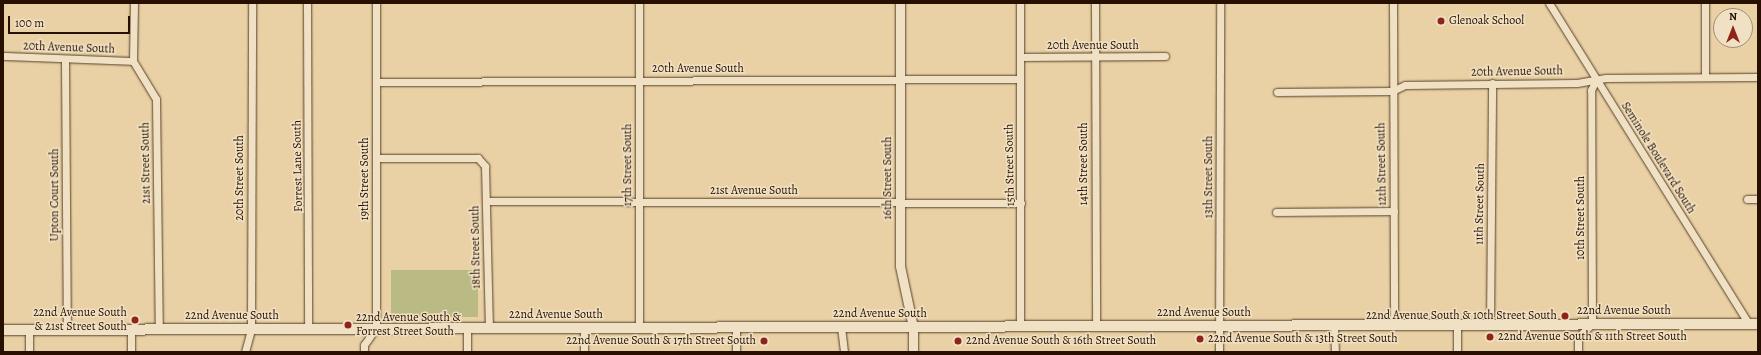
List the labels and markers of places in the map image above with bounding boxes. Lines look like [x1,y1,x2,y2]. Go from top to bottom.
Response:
place label: Glenoak School [1449,14,1524,28]
marker: Glenoak School [1436,16,1446,26]
place label: 22nd Avenue South & 21st Street South [33,306,127,334]
place label: 22nd Avenue South & 10th Street South [1366,309,1557,323]
place label: 22nd Avenue South & Forrest Street South [356,311,461,339]
marker: 22nd Avenue South & 10th Street South [1560,311,1570,321]
marker: 22nd Avenue South & 21st Street South [130,315,140,325]
marker: 22nd Avenue South & Forrest Street South [343,320,353,330]
place label: 22nd Avenue South & 11th Street South [1498,330,1687,344]
place label: 22nd Avenue South & 13th Street South [1208,332,1398,346]
marker: 22nd Avenue South & 11th Street South [1485,332,1495,342]
place label: 22nd Avenue South & 17th Street South [566,334,756,348]
place label: 22nd Avenue South & 16th Street South [966,334,1156,348]
marker: 22nd Avenue South & 13th Street South [1195,334,1205,344]
marker: 22nd Avenue South & 17th Street South [759,336,769,346]
marker: 22nd Avenue South & 16th Street South [953,336,963,346]

